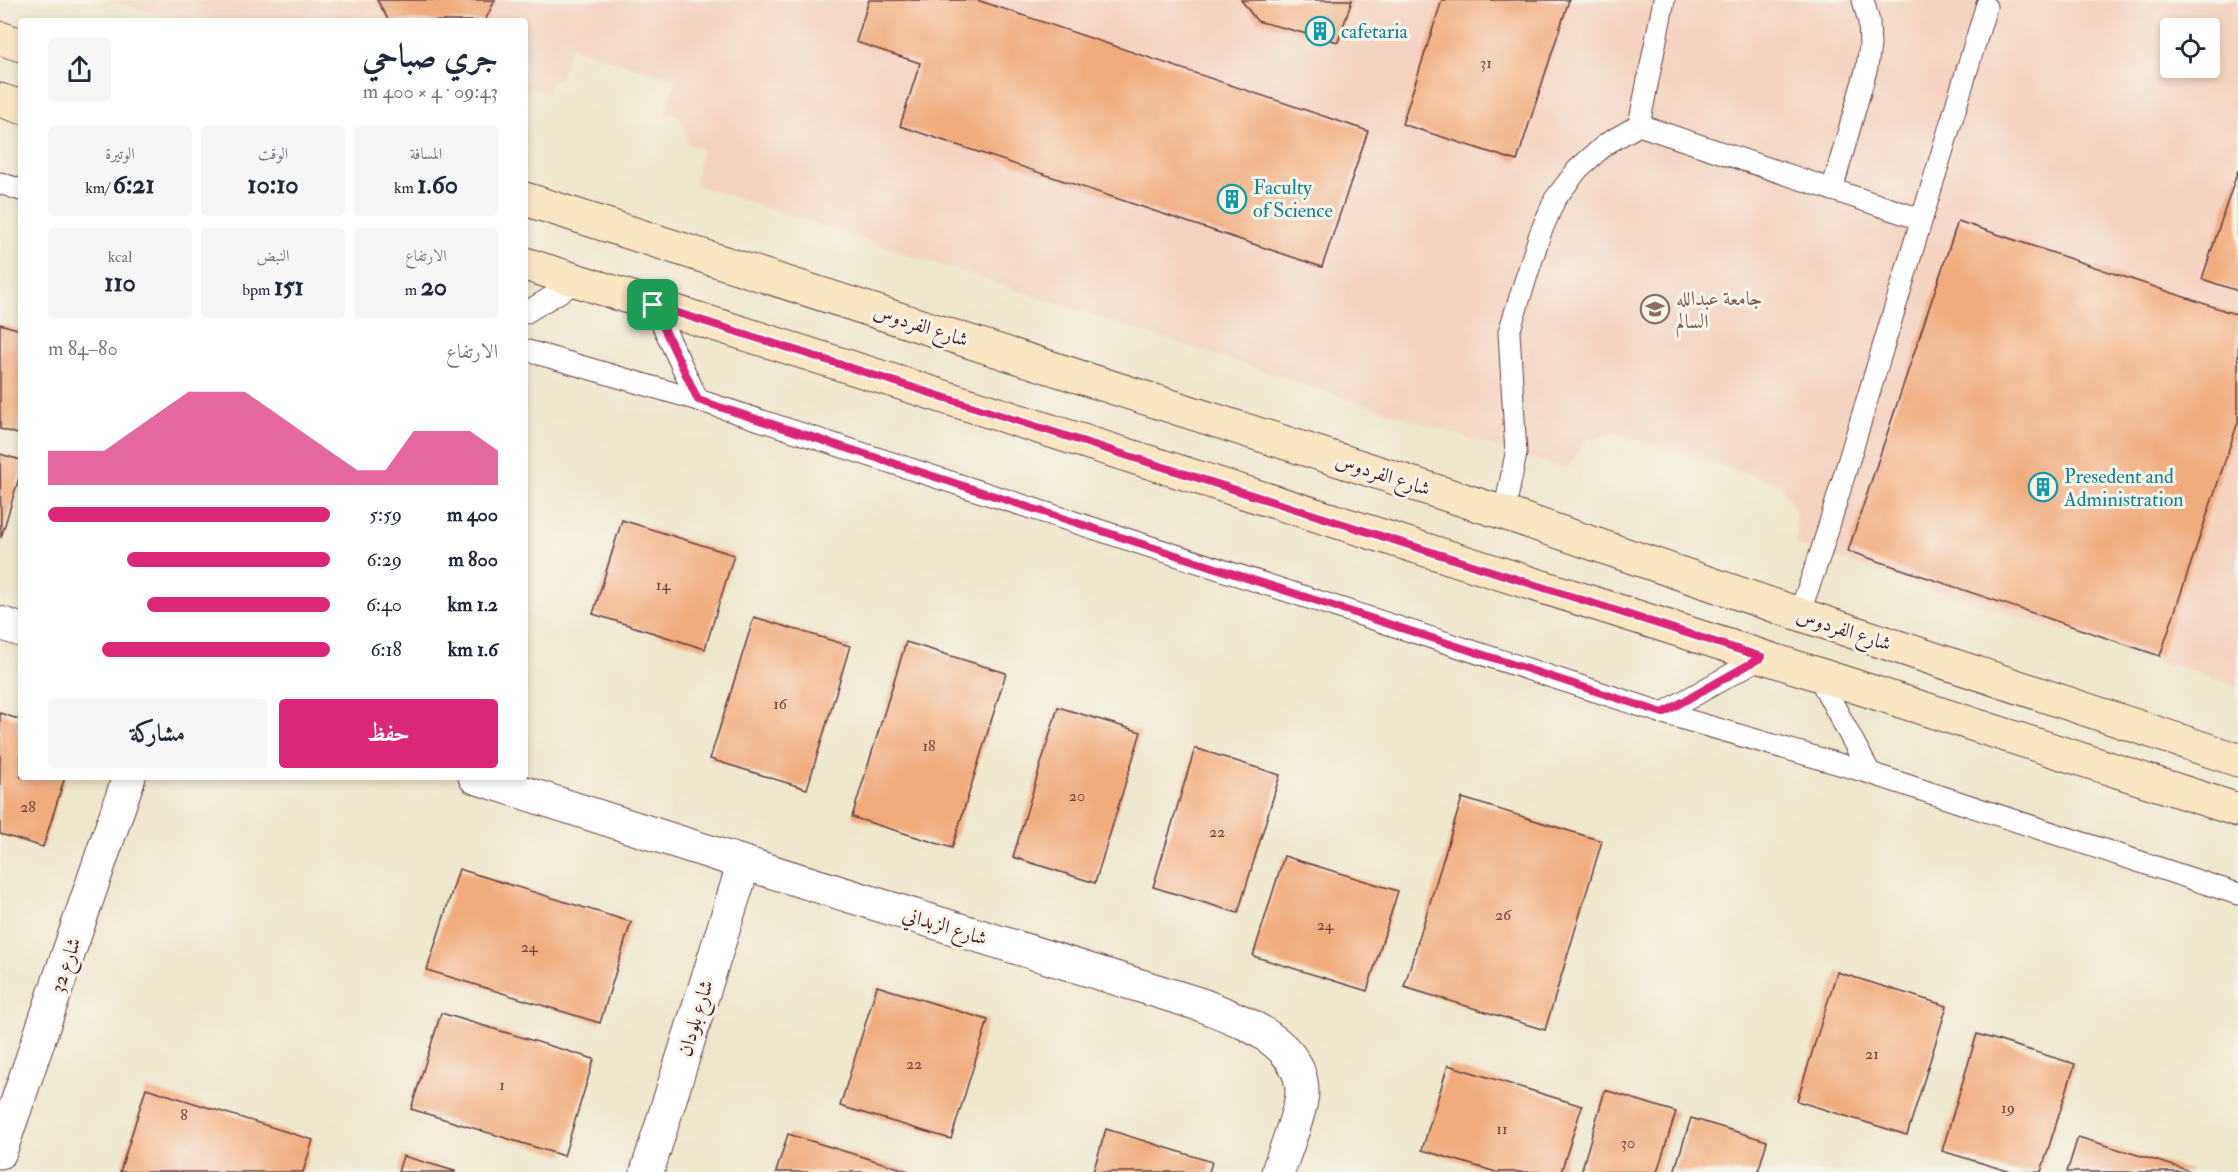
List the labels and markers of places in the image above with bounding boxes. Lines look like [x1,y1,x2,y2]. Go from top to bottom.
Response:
building icon: cafetaria [1304,15,1336,47]
place label: cafetaria [1341,19,1409,44]
place label: Faculty of Science [1253,175,1333,223]
building icon: Faculty of Science [1216,183,1248,215]
pin [627,279,678,330]
place label: جامعة عبدالله السالم [1676,286,1762,339]
school or university icon: جامعة عبدالله السالم [1639,293,1671,325]
place label: Presedent and Administration [2063,464,2184,512]
building icon: Presedent and Administration [2027,471,2059,503]

